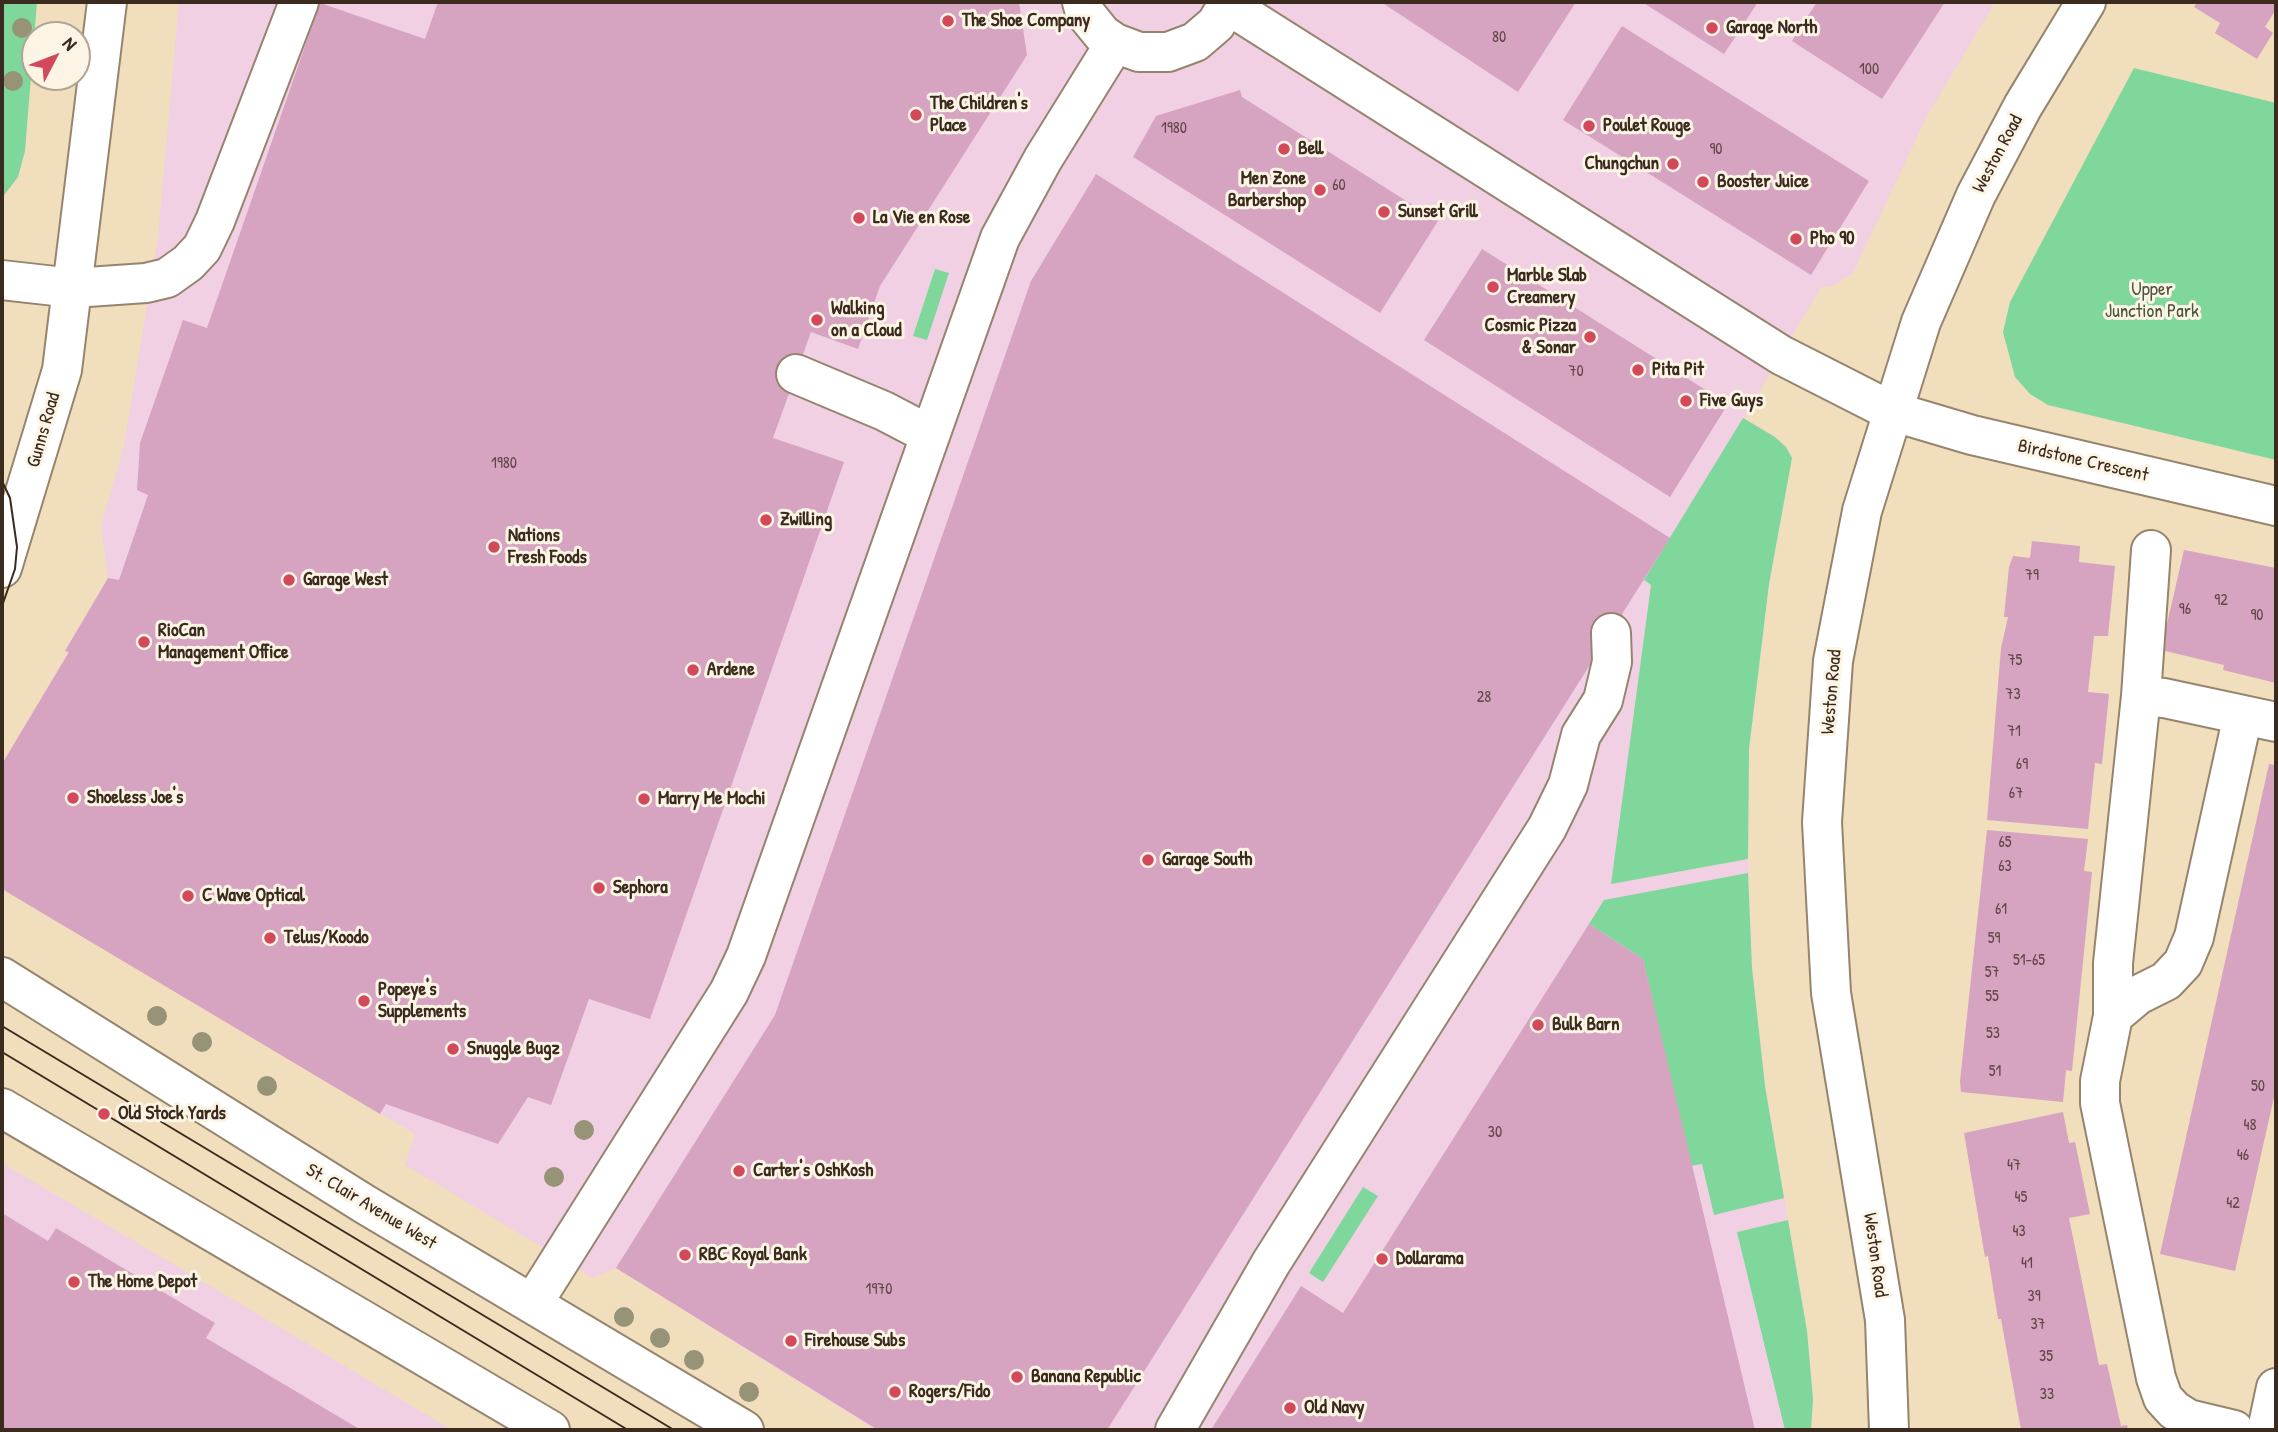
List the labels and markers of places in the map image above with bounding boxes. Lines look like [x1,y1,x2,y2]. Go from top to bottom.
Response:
place label: The Shoe Company [962,10,1090,32]
marker: The Shoe Company [940,13,956,29]
place label: Garage North [1726,17,1817,39]
marker: Garage North [1704,20,1720,36]
place label: The Children's Place [930,93,1028,137]
marker: The Children's Place [908,107,924,123]
place label: Poulet Rouge [1603,115,1691,137]
marker: Poulet Rouge [1581,118,1597,134]
place label: Bell [1298,138,1323,160]
marker: Bell [1276,141,1292,157]
place label: Chungchun [1584,153,1659,175]
marker: Chungchun [1665,156,1681,172]
place label: Men Zone Barbershop [1228,168,1306,212]
place label: Booster Juice [1717,171,1809,193]
marker: Booster Juice [1695,174,1711,190]
marker: Men Zone Barbershop [1312,182,1328,198]
place label: Sunset Grill [1398,201,1478,223]
marker: Sunset Grill [1376,204,1392,220]
place label: La Vie en Rose [873,207,970,229]
marker: La Vie en Rose [851,210,867,226]
place label: Pho 90 [1810,228,1855,250]
marker: Pho 90 [1788,231,1804,247]
place label: Marble Slab Creamery [1507,265,1587,309]
marker: Marble Slab Creamery [1485,279,1501,295]
place label: Walking on a Cloud [831,298,902,342]
marker: Walking on a Cloud [809,312,825,328]
place label: Cosmic Pizza & Sonar [1485,315,1576,359]
marker: Cosmic Pizza & Sonar [1582,329,1598,345]
place label: Pita Pit [1652,359,1704,381]
marker: Pita Pit [1630,362,1646,378]
place label: Five Guys [1700,390,1763,412]
marker: Five Guys [1678,393,1694,409]
place label: Zwilling [780,509,832,531]
marker: Zwilling [758,512,774,528]
place label: Nations Fresh Foods [508,525,587,569]
marker: Nations Fresh Foods [486,539,502,555]
place label: Garage West [303,569,388,591]
marker: Garage West [281,572,297,588]
place label: RioCan Management Office [158,620,289,664]
marker: RioCan Management Office [136,634,152,650]
place label: Ardene [707,659,755,681]
marker: Ardene [685,662,701,678]
place label: Shoeless Joe's [87,787,183,809]
place label: Marry Me Mochi [658,788,766,810]
marker: Shoeless Joe's [65,790,81,806]
marker: Marry Me Mochi [636,791,652,807]
place label: Garage South [1162,849,1252,871]
marker: Garage South [1140,852,1156,868]
place label: Sephora [613,877,668,899]
marker: Sephora [591,880,607,896]
place label: C Wave Optical [202,885,305,907]
marker: C Wave Optical [180,888,196,904]
place label: Telus/Koodo [284,927,369,949]
marker: Telus/Koodo [262,930,278,946]
place label: Popeye's Supplements [378,979,466,1023]
marker: Popeye's Supplements [356,993,372,1009]
place label: Bulk Barn [1552,1014,1620,1036]
marker: Bulk Barn [1530,1017,1546,1033]
place label: Snuggle Bugz [467,1038,560,1060]
marker: Snuggle Bugz [445,1041,461,1057]
place label: Old Stock Yards [118,1103,226,1125]
marker: Old Stock Yards [96,1106,112,1122]
place label: Carter's OshKosh [753,1160,873,1182]
marker: Carter's OshKosh [731,1163,747,1179]
place label: RBC Royal Bank [699,1244,807,1266]
marker: RBC Royal Bank [677,1247,693,1263]
place label: Dollarama [1396,1248,1463,1270]
marker: Dollarama [1374,1251,1390,1267]
place label: The Home Depot [88,1271,197,1293]
marker: The Home Depot [66,1274,82,1290]
place label: Firehouse Subs [805,1330,905,1352]
marker: Firehouse Subs [783,1333,799,1349]
place label: Banana Republic [1031,1366,1141,1388]
marker: Banana Republic [1009,1369,1025,1385]
place label: Rogers/Fido [909,1381,990,1403]
marker: Rogers/Fido [887,1384,903,1400]
place label: Old Navy [1304,1397,1365,1419]
marker: Old Navy [1282,1400,1298,1416]

